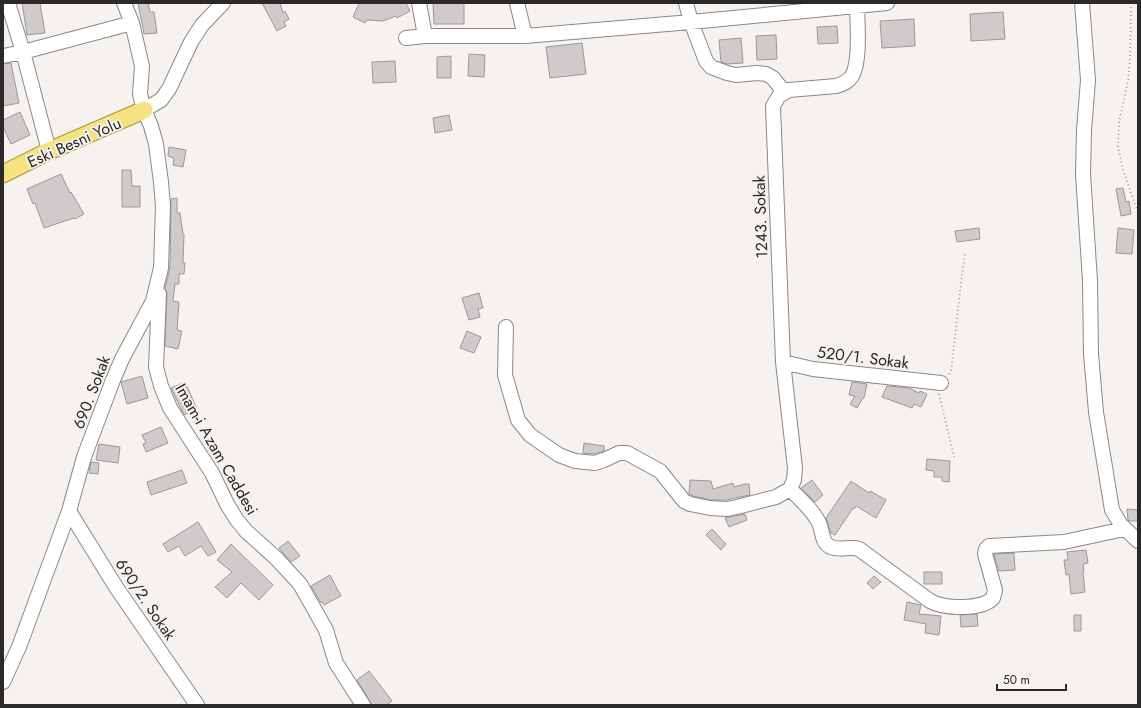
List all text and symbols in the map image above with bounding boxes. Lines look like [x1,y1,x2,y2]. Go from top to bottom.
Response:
street label: Eski Besni Yolu [24,112,125,173]
street label: 1243. Sokak [748,174,773,259]
street label: 520/1. Sokak [816,340,911,375]
street label: 690. Sokak [67,351,116,432]
street label: Imam-i Azam Caddesi [170,379,264,519]
street label: 690/2. Sokak [110,554,182,646]
scale bar [997,666,1066,692]
text: 50 m [1003,671,1030,689]

